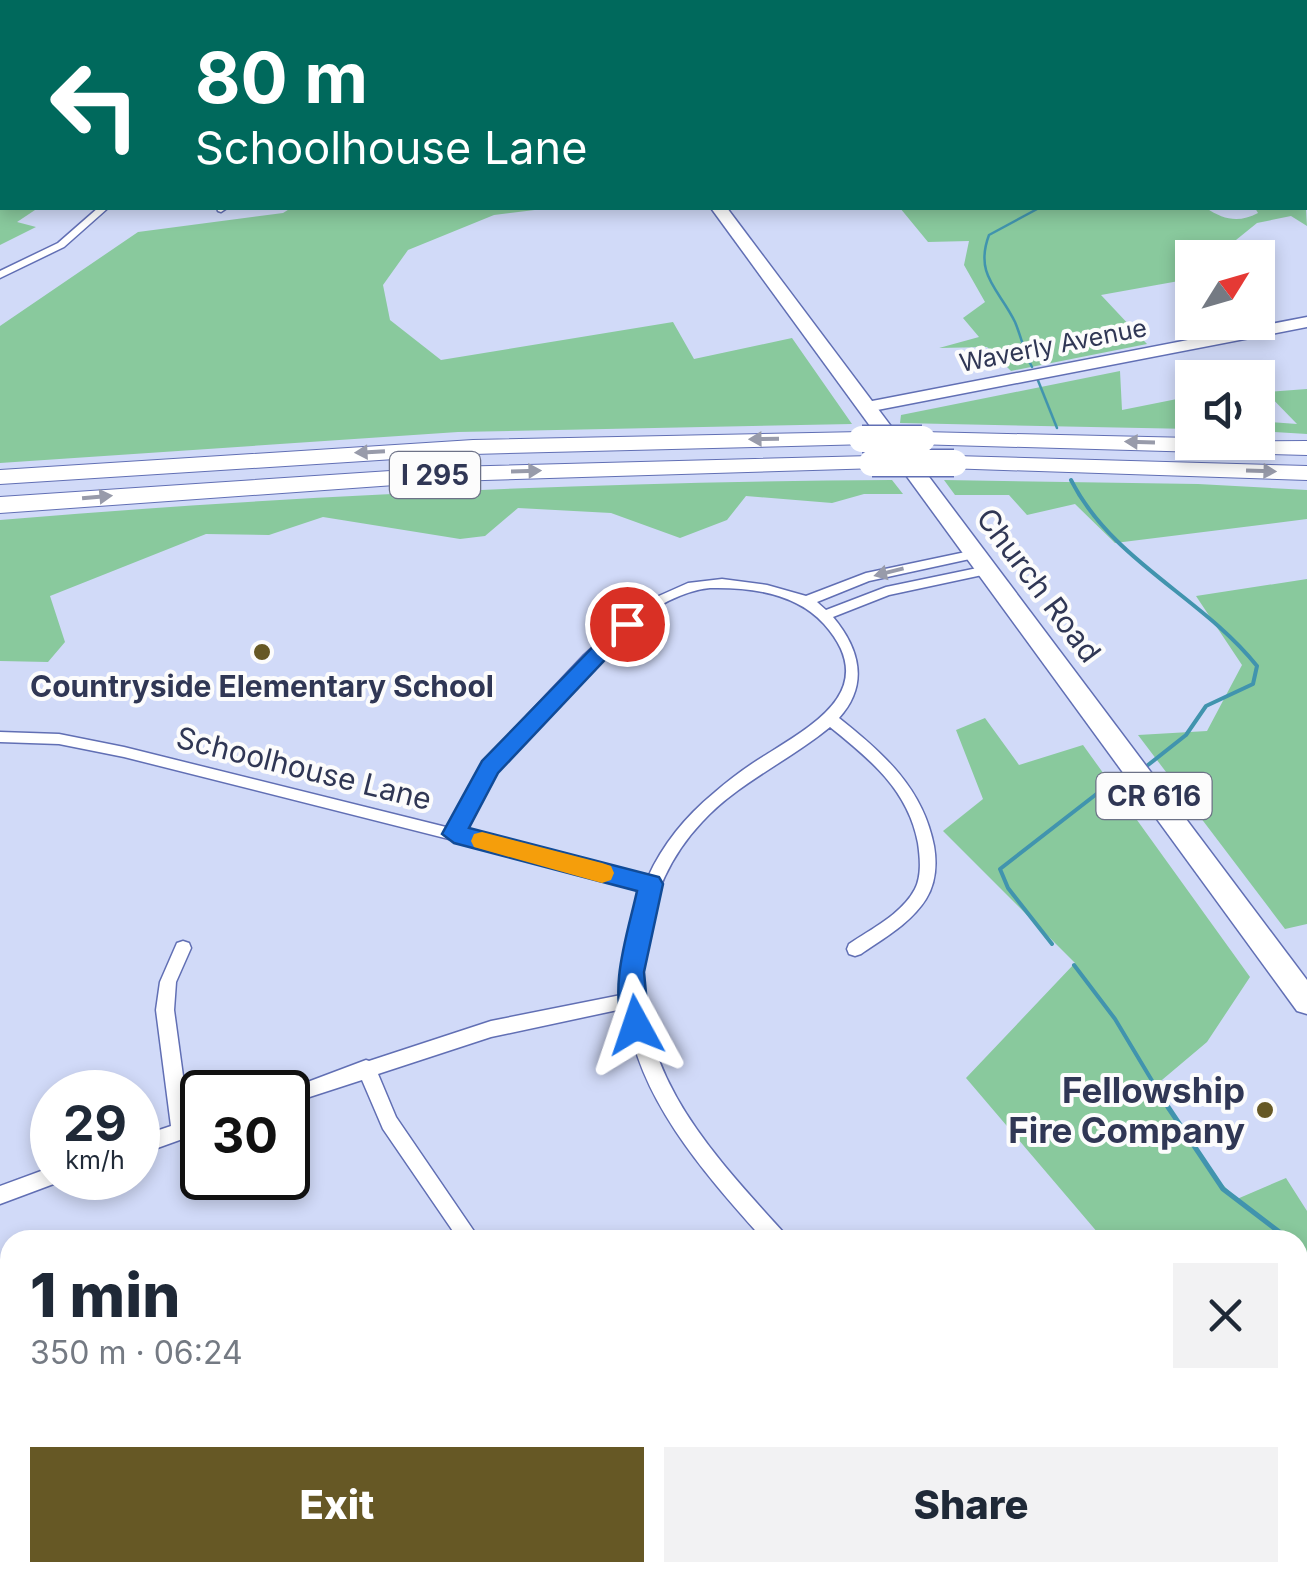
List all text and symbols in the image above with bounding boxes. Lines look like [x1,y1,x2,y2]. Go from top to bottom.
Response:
text: 80 m [195,35,368,120]
icon: left [30,40,160,170]
text: Schoolhouse Lane [195,120,587,175]
north arrow [1175,240,1275,340]
map controls [1175,240,1275,460]
street label: Waverly Avenue [957,312,1149,378]
button: sound [1175,360,1275,460]
one-way arrow [748,431,780,447]
one-way arrow [1123,434,1155,450]
one-way arrow [353,444,385,460]
road number: I 295 [390,452,480,498]
one-way arrow [511,462,543,478]
one-way arrow [1246,463,1277,479]
one-way arrow [82,489,114,505]
street label: Church Road [969,501,1109,669]
one-way arrow [873,564,904,580]
pin [585,582,670,667]
icon: arrive [600,597,655,652]
marker: Countryside Elementary School [251,641,273,663]
place label: Countryside Elementary School [30,668,494,704]
street label: Schoolhouse Lane [173,719,435,817]
road number: CR 616 [1096,773,1212,819]
position arrow [584,973,688,1077]
place label: Fellowship Fire Company [1008,1069,1245,1151]
speed limit sign: 30 [180,1070,310,1200]
text: 29 [63,1093,127,1153]
marker: Fellowship Fire Company [1254,1099,1276,1121]
text: km/h [65,1145,125,1175]
text: 1 min [30,1259,180,1331]
button: close [1173,1263,1278,1368]
text: 350 m · 06:24 [30,1333,243,1372]
button: Exit [30,1447,644,1562]
button: Share [664,1447,1278,1562]

